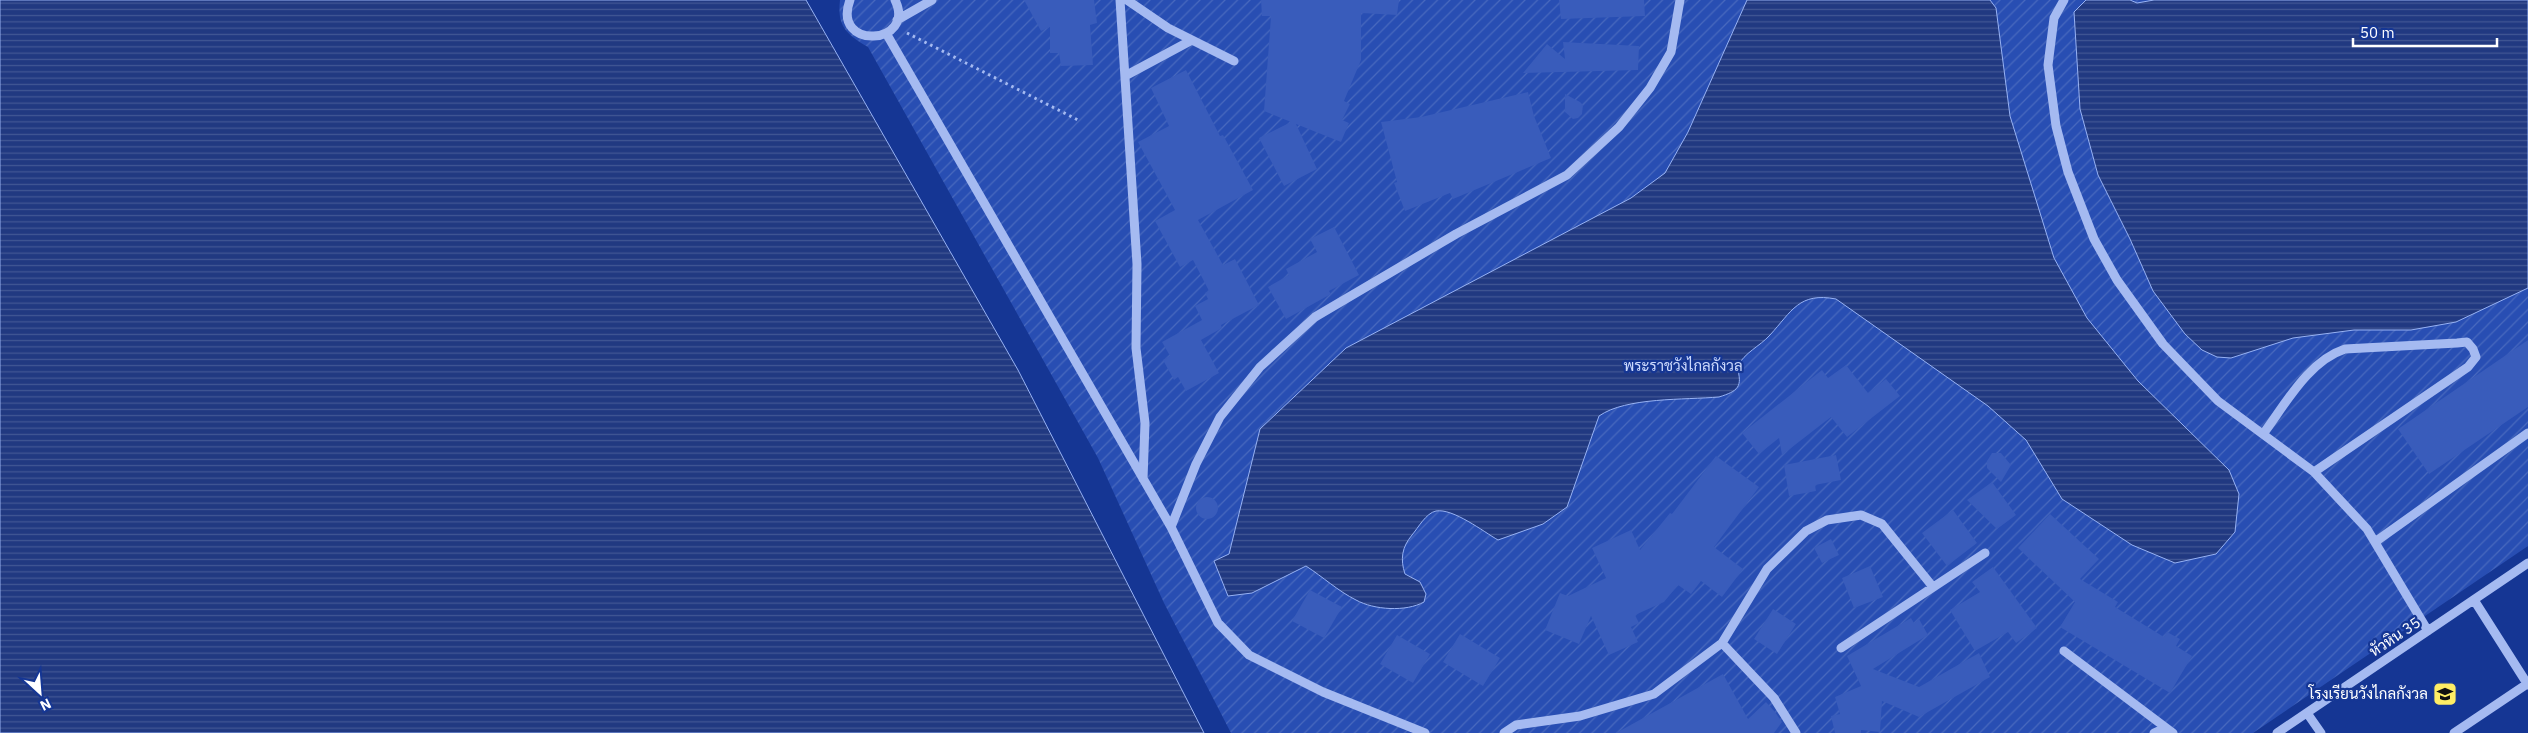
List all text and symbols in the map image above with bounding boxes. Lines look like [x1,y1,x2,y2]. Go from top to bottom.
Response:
scale bar [2353,15,2497,47]
text: 50 m [2360,23,2395,42]
park label: พระราชวังไกลกังวล [1623,356,1743,375]
street label: หัวหิน 35 [2365,613,2424,661]
north arrow [15,668,65,718]
school or university icon: โรงเรียนวังไกลกังวล [2432,681,2458,707]
place label: โรงเรียนวังไกลกังวล [2308,684,2428,703]
text: N [37,694,54,715]

